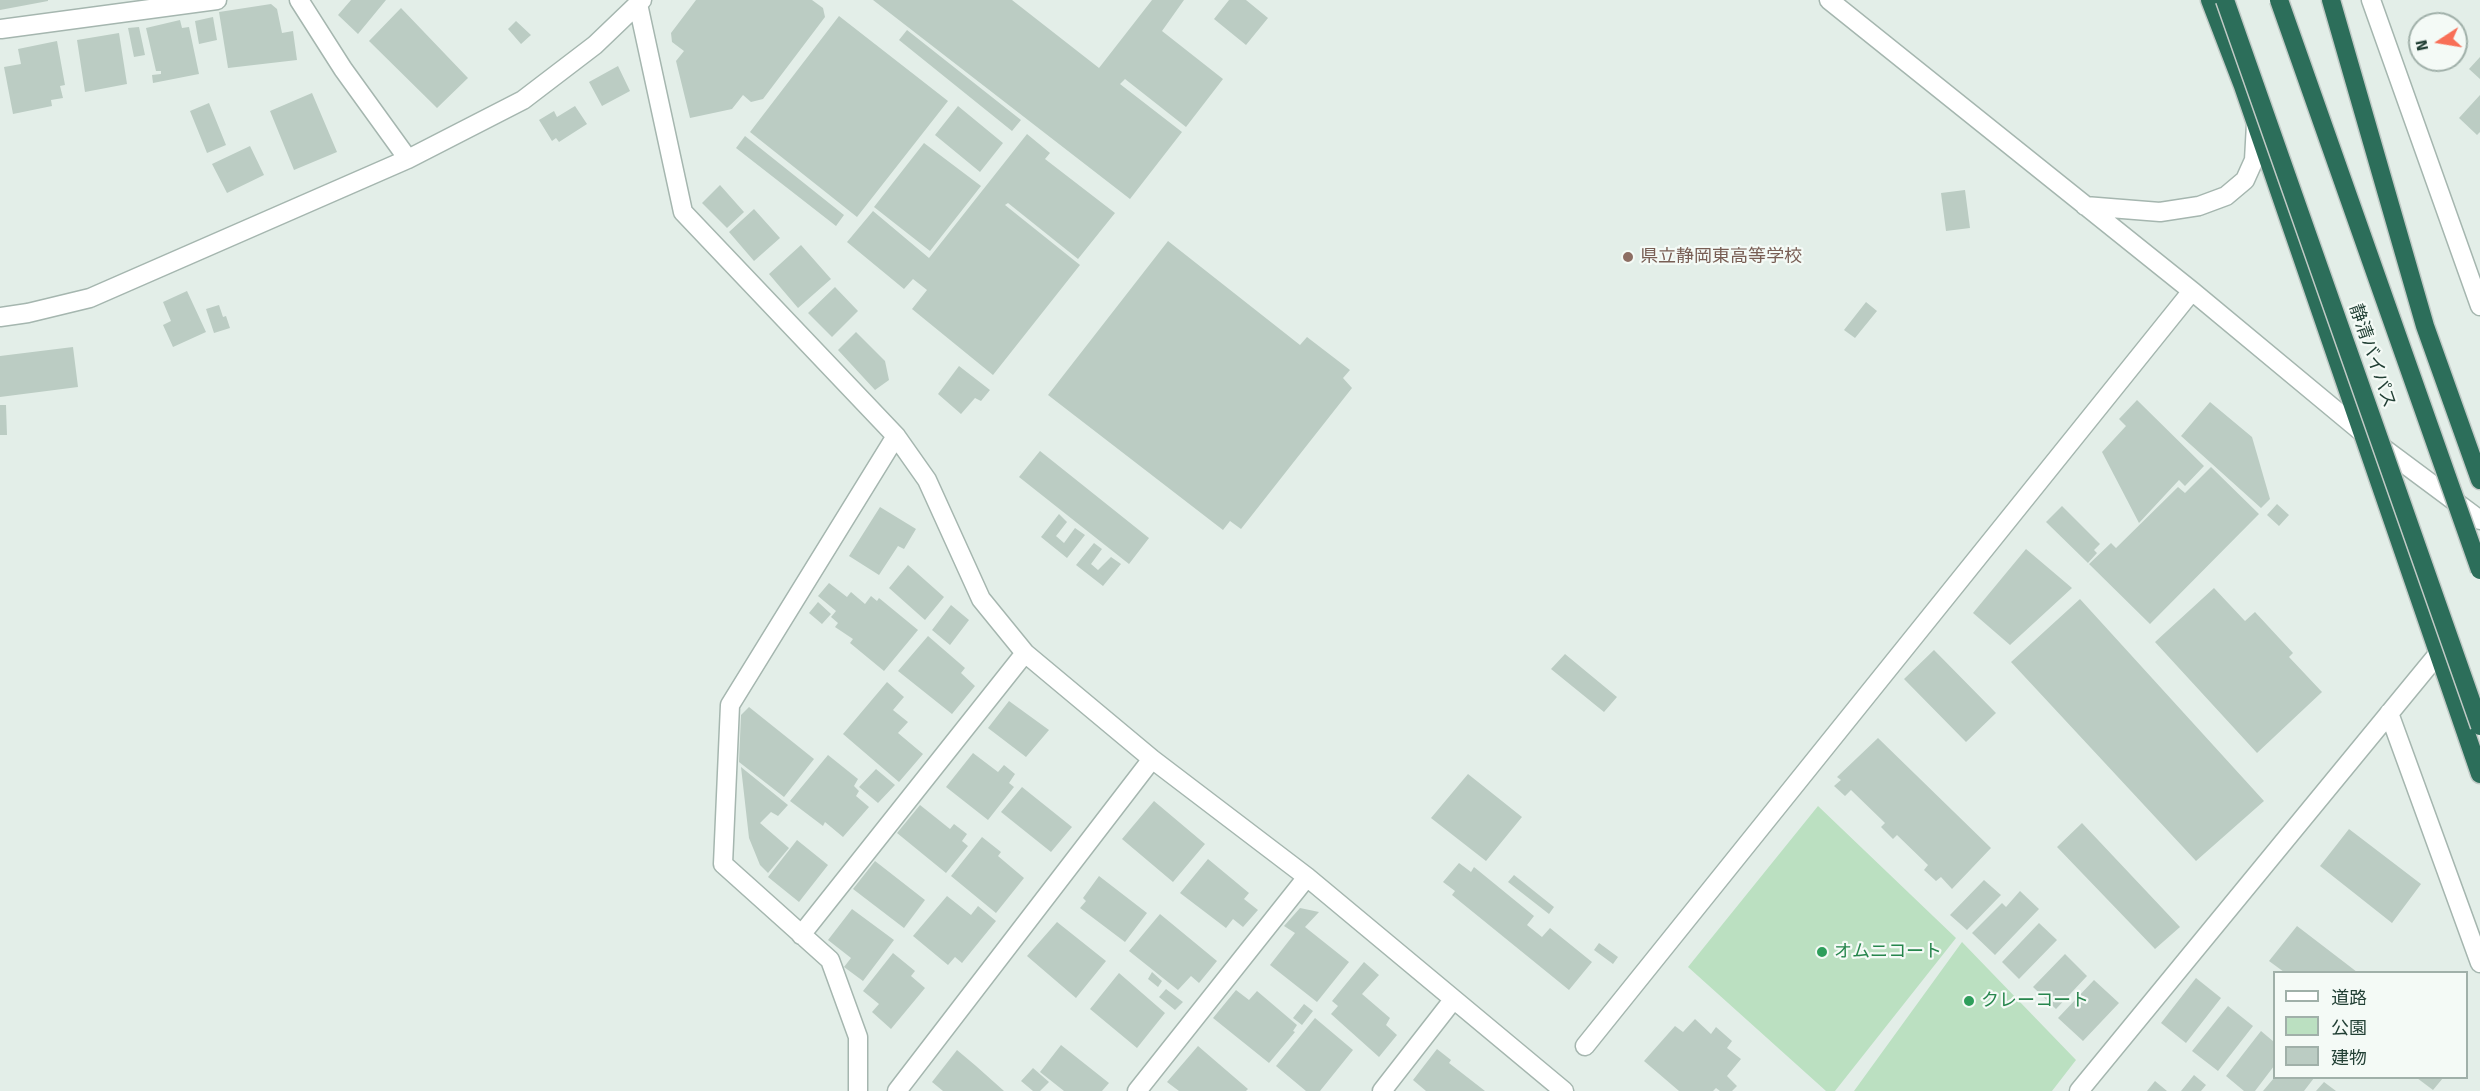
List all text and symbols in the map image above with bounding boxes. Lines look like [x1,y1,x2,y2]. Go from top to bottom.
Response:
north arrow [2408,12,2468,72]
text: N [2411,38,2432,53]
place label: 県立静岡東高等学校 [1640,246,1802,268]
marker: 県立静岡東高等学校 [1621,250,1635,264]
street label: 静清バイパス [2344,301,2400,411]
place label: オムニコート [1834,941,1942,963]
marker: オムニコート [1815,945,1829,959]
legend [2273,971,2468,1079]
text: 道路 [2331,987,2367,1009]
place label: クレーコート [1981,990,2089,1012]
marker: クレーコート [1962,994,1976,1008]
text: 公園 [2331,1017,2367,1039]
text: 建物 [2331,1047,2367,1069]

